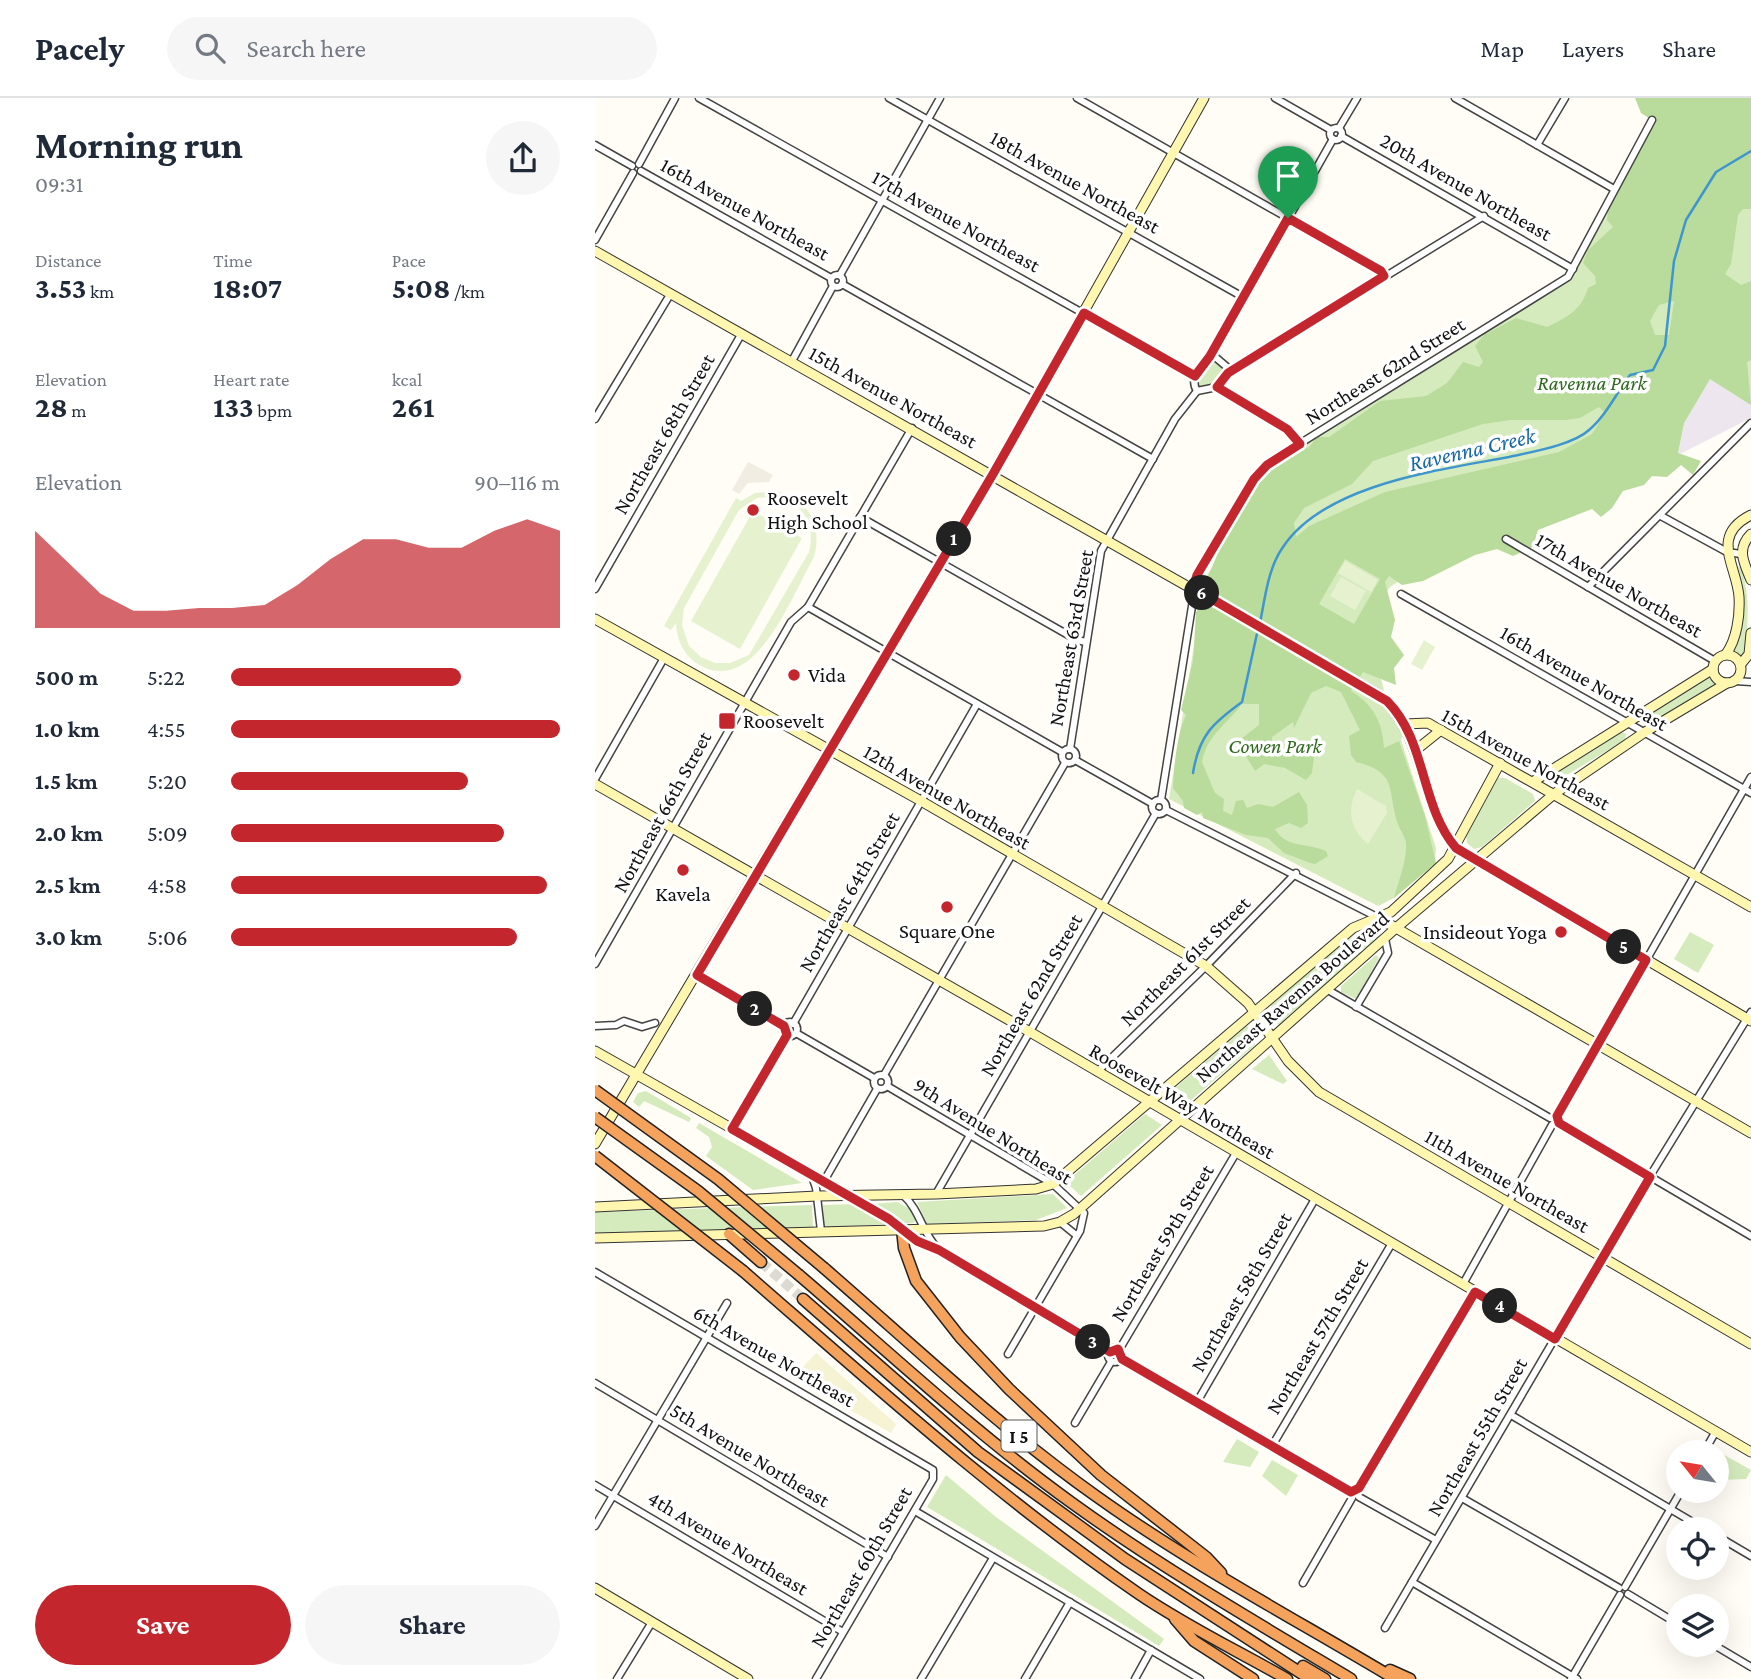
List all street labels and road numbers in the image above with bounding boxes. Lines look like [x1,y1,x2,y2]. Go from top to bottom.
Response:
street label: 18th Avenue Northeast [986,125,1165,239]
street label: 20th Avenue Northeast [1376,128,1557,246]
street label: 16th Avenue Northeast [656,153,835,266]
street label: 17th Avenue Northeast [868,165,1045,278]
street label: Northeast 62nd Street [1301,312,1470,430]
street label: 15th Avenue Northeast [805,341,982,454]
street label: Northeast 68th Street [608,349,720,518]
street label: 17th Avenue Northeast [1531,527,1708,643]
street label: Northeast 63rd Street [1044,547,1099,728]
street label: 16th Avenue Northeast [1496,620,1673,736]
street label: 15th Avenue Northeast [1438,703,1615,816]
street label: Northeast 66th Street [608,726,717,897]
street label: 12th Avenue Northeast [859,739,1036,855]
street label: Northeast 64th Street [793,807,905,976]
street label: Northeast 61st Street [1115,890,1256,1031]
street label: Northeast Ravenna Boulevard [1190,906,1394,1088]
street label: Northeast 62nd Street [975,909,1088,1081]
street label: Roosevelt Way Northeast [1085,1038,1280,1164]
street label: 9th Avenue Northeast [909,1072,1078,1190]
street label: 11th Avenue Northeast [1421,1124,1594,1238]
street label: Northeast 59th Street [1105,1159,1219,1326]
street label: Northeast 58th Street [1186,1207,1297,1376]
street label: Northeast 57th Street [1261,1253,1374,1419]
street label: 6th Avenue Northeast [689,1300,860,1413]
street label: Northeast 55th Street [1422,1353,1533,1520]
street label: 5th Avenue Northeast [666,1398,835,1513]
road number: I 5 [1001,1420,1037,1452]
street label: Northeast 60th Street [805,1481,917,1652]
street label: 4th Avenue Northeast [644,1486,813,1601]

